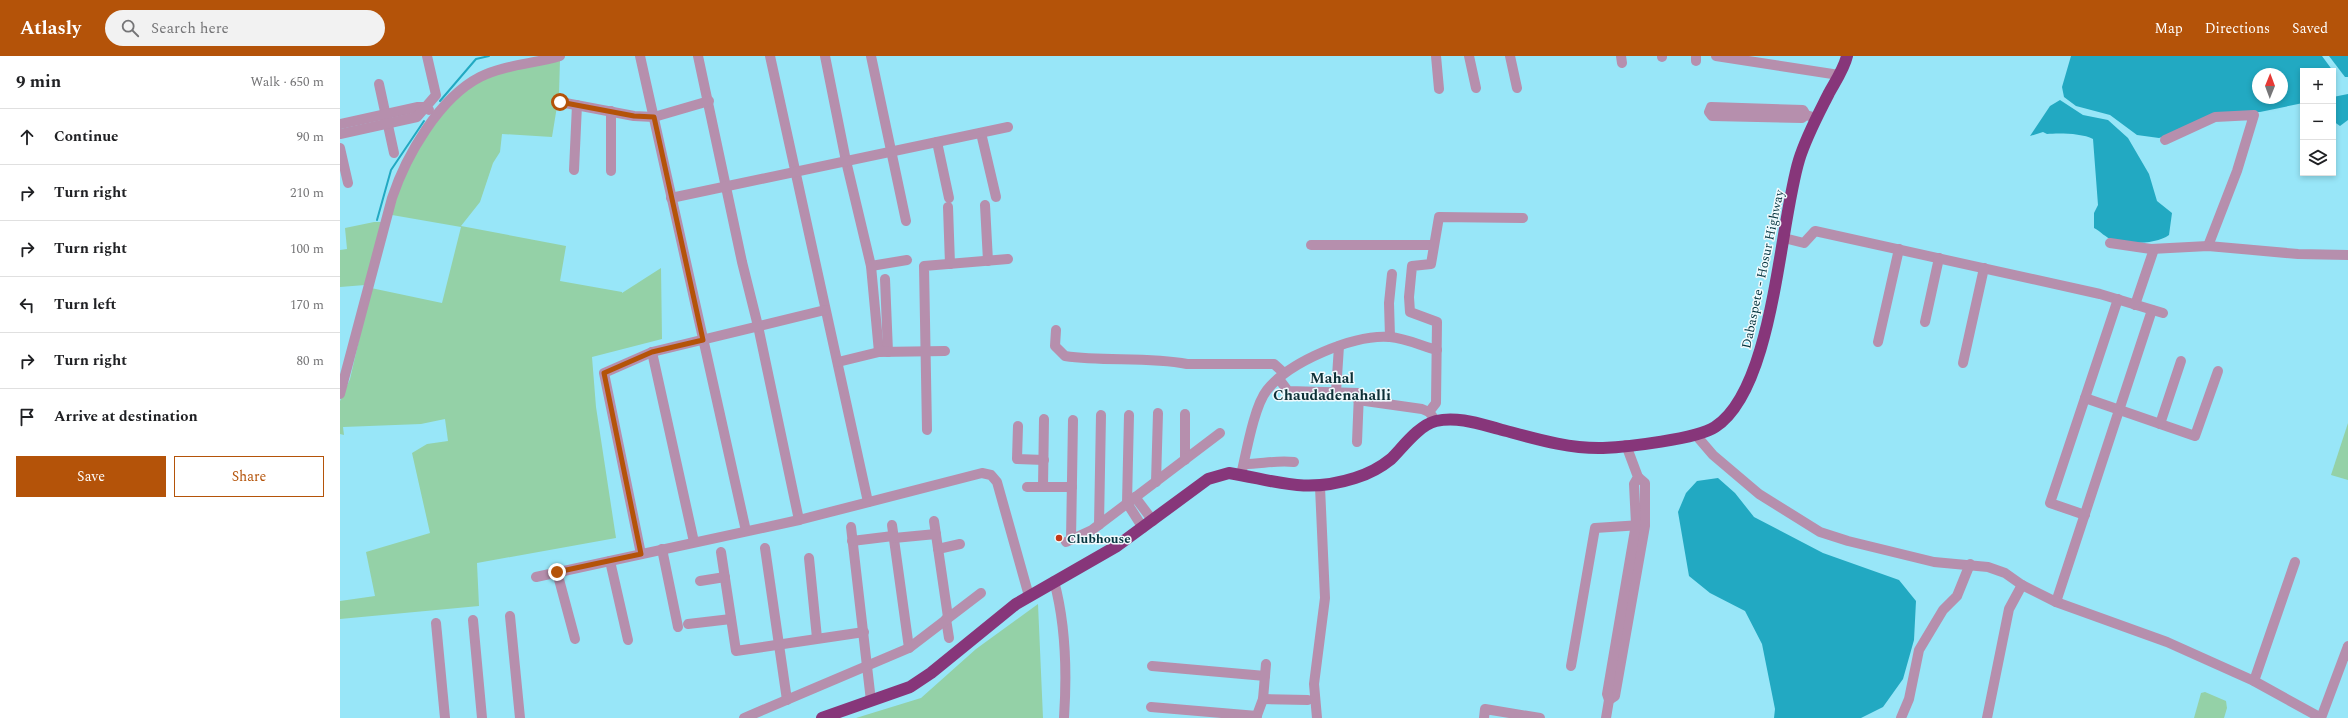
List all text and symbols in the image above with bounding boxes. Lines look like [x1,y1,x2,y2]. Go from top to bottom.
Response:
search box [105,10,385,46]
text: Atlasly [20,14,81,43]
icon: search [119,17,141,39]
text: Search here [151,17,229,40]
text: Map [2155,18,2183,39]
text: Directions [2205,18,2270,39]
text: Saved [2292,18,2328,39]
north arrow [2252,68,2288,104]
map controls [2300,68,2336,176]
button: + [2300,68,2336,104]
text: 9 min [16,69,61,95]
text: Walk · 650 m [250,72,324,92]
route start [551,93,569,111]
button: − [2300,104,2336,140]
text: Continue [54,125,119,148]
icon: ahead [16,126,38,148]
text: 90 m [297,127,324,147]
button: layers [2300,140,2336,176]
text: Turn right [54,181,127,204]
icon: right [16,182,38,204]
text: 210 m [290,183,324,203]
street label: Dabaspete - Hosur Highway [1736,187,1790,350]
text: Turn right [54,237,127,260]
icon: right [16,238,38,260]
text: 100 m [290,239,324,259]
text: Turn left [54,293,116,316]
icon: left [16,294,38,316]
text: 170 m [290,295,324,315]
text: Turn right [54,349,127,372]
icon: right [16,350,38,372]
text: 80 m [297,351,324,371]
district label: Mahal Chaudadenahalli [1273,367,1391,407]
text: Arrive at destination [54,405,198,428]
icon: arrive [16,406,38,428]
button: Save [16,456,166,497]
button: Share [174,456,324,497]
place label: Clubhouse [1067,529,1131,549]
marker: Clubhouse [1054,533,1064,543]
route end [548,563,566,581]

